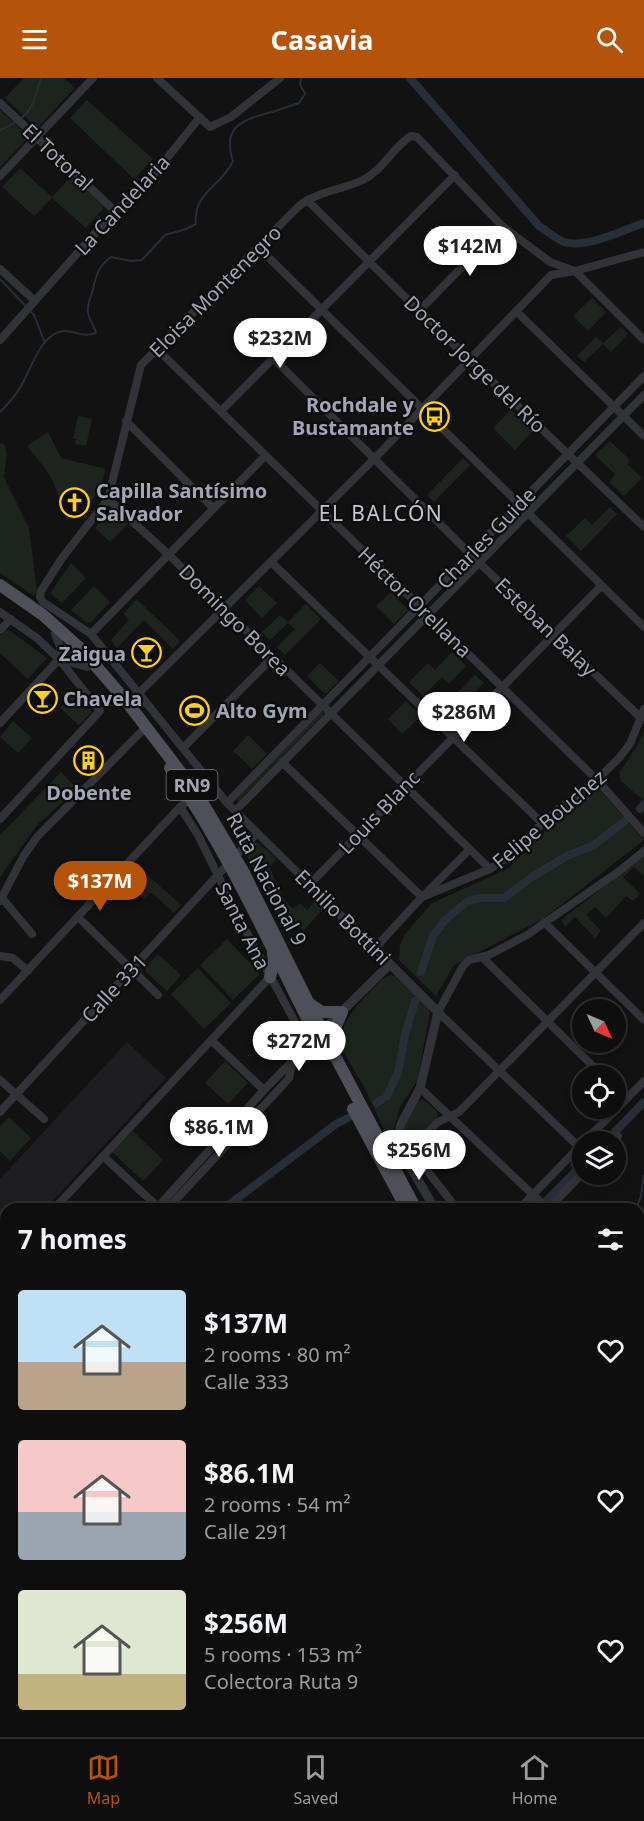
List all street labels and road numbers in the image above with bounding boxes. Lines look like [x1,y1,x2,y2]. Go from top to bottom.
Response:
street label: El Totoral [17,118,99,196]
street label: La Candelaria [69,149,175,261]
street label: Eloisa Montenegro [143,219,287,363]
street label: Doctor Jorge del Río [398,289,552,439]
street label: Charles Guide [431,481,541,595]
street label: Héctor Orellana [352,541,478,663]
street label: Domingo Borea [173,558,297,682]
street label: Esteban Balay [489,572,603,683]
street label: Felipe Bouchez [486,763,612,875]
street label: Louis Blanc [332,764,426,860]
road number: RN9 [166,770,218,800]
street label: Ruta Nacional 9 [221,808,313,950]
street label: Emilio Bottini [289,863,397,971]
street label: Santa Ana [210,878,276,974]
street label: Calle 331 [75,948,153,1028]

